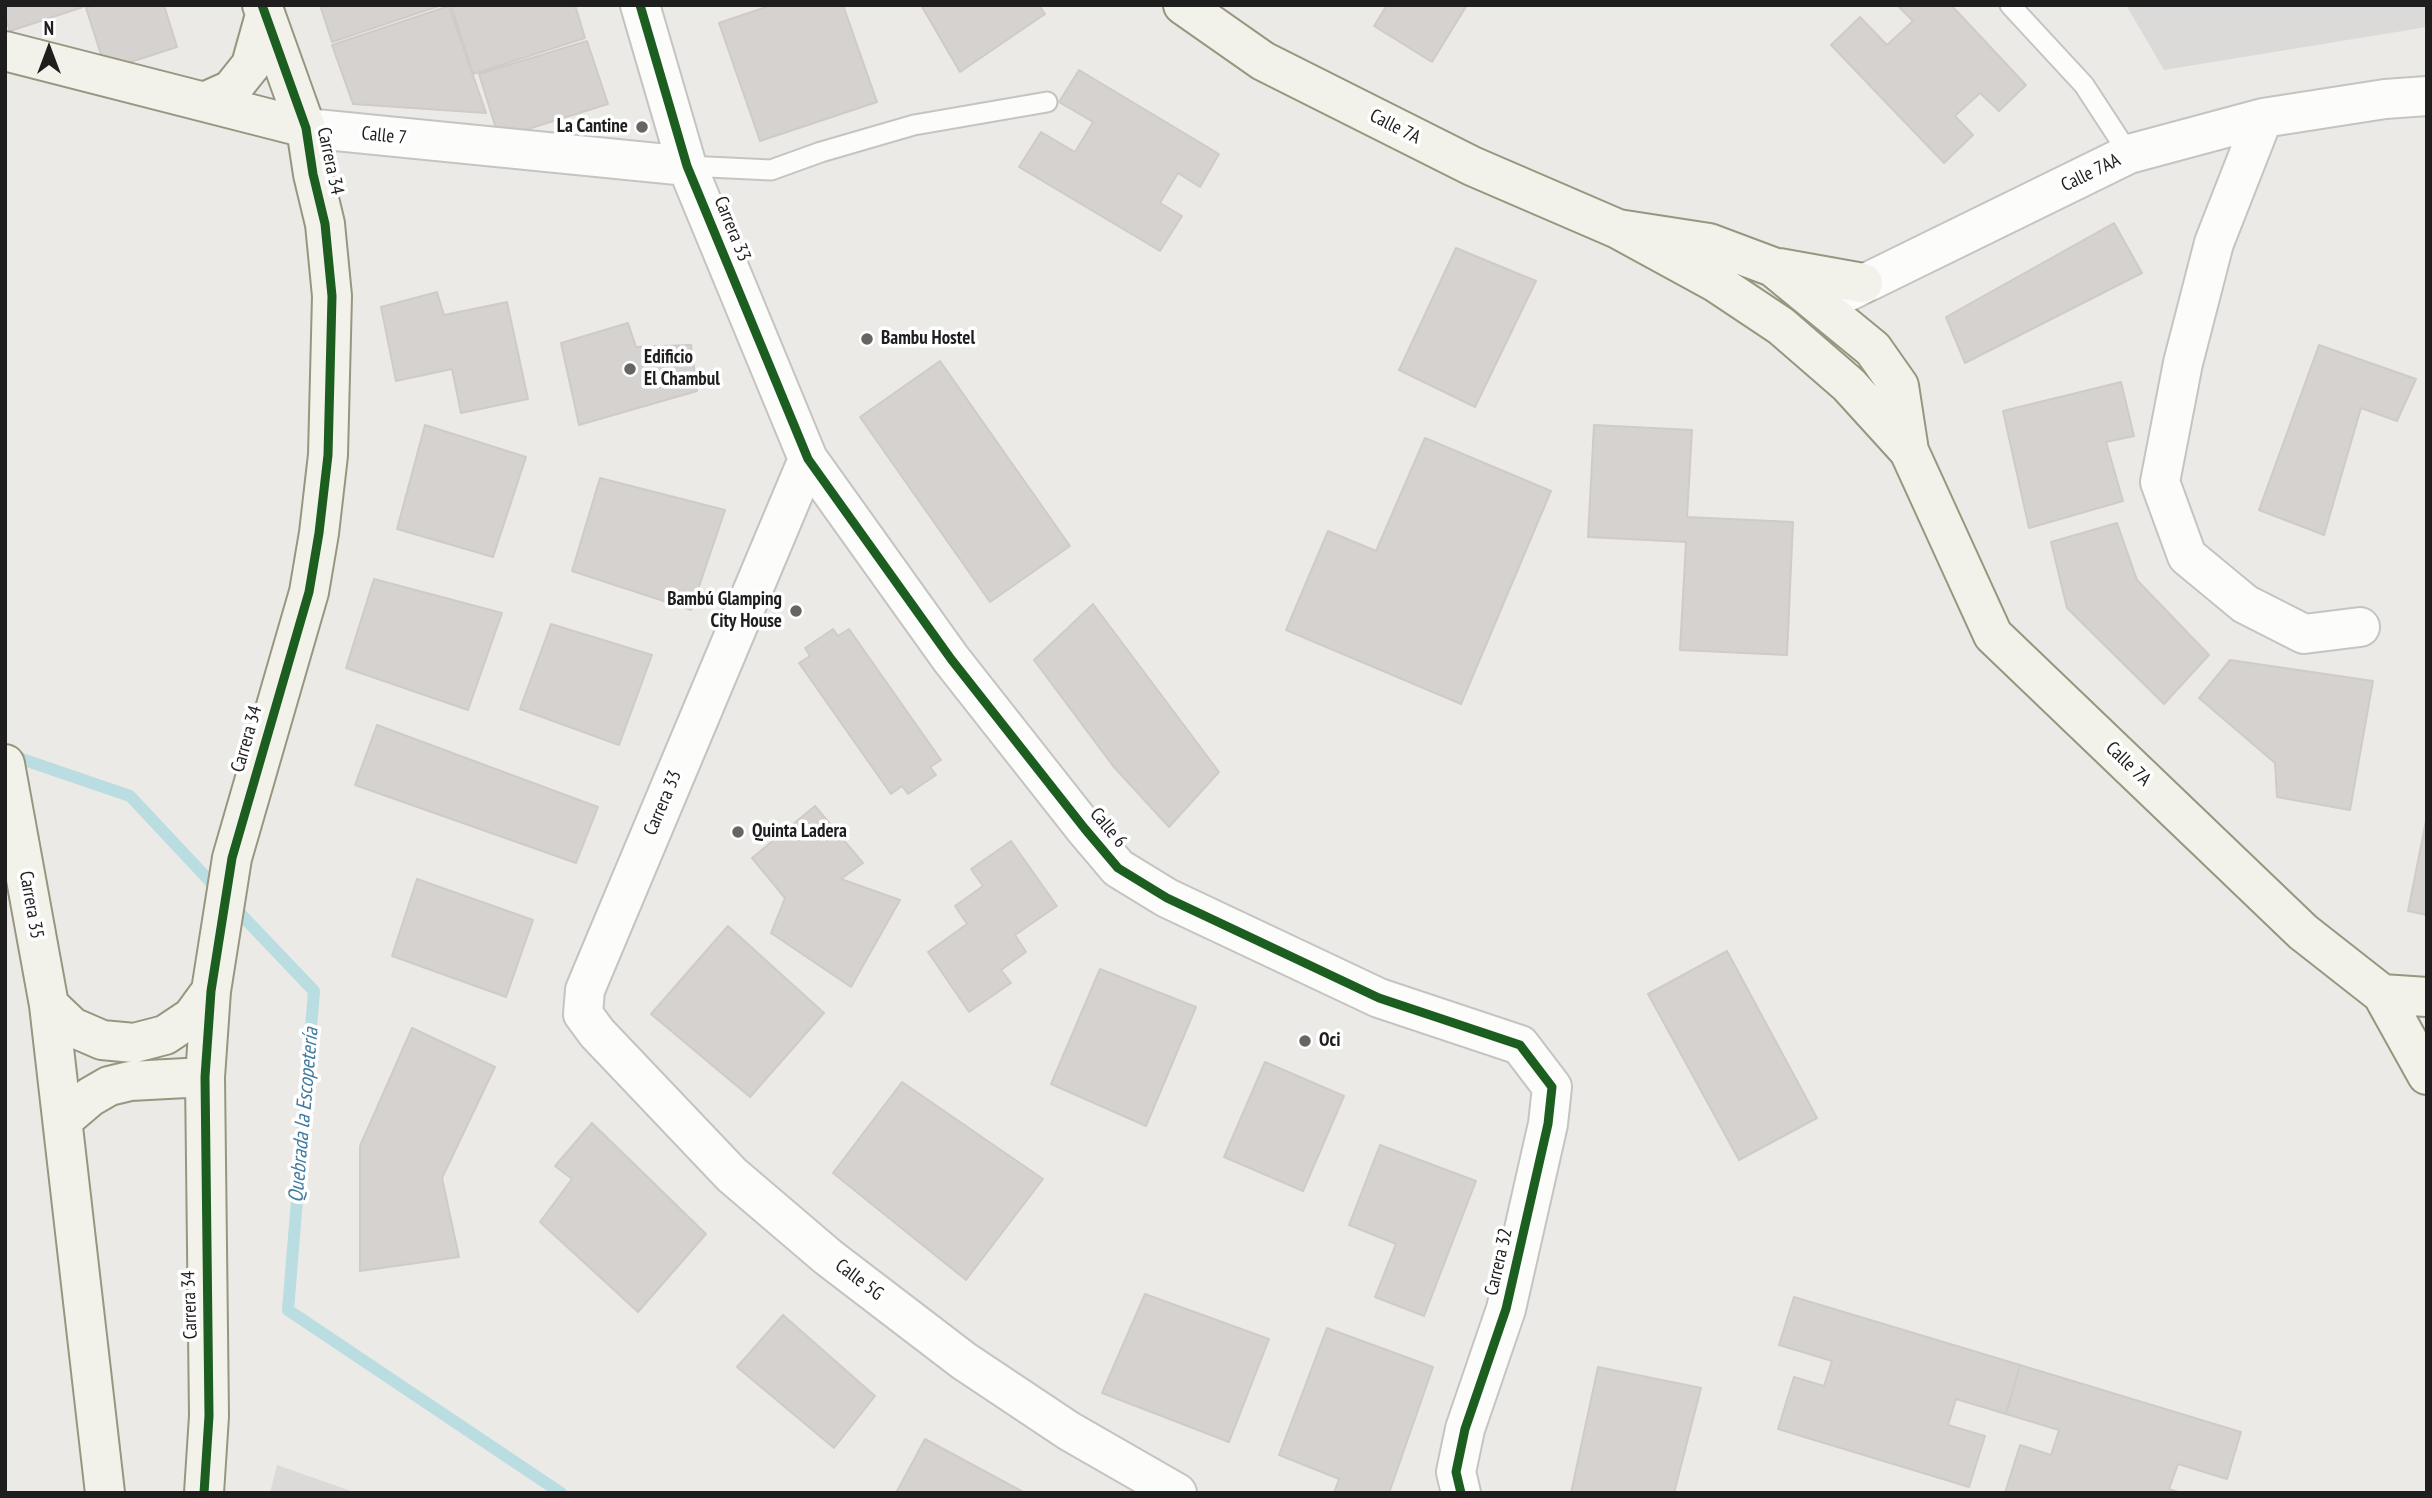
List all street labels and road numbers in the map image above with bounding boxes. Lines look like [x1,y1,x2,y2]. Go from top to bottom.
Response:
street label: Calle 7A [1366,105,1424,149]
street label: Calle 7 [360,122,408,150]
street label: Carrera 34 [312,125,348,197]
street label: Calle 7AA [2058,149,2124,197]
street label: Carrera 33 [709,193,755,265]
street label: Carrera 34 [227,703,267,775]
street label: Calle 7A [2101,737,2155,791]
street label: Carrera 33 [639,767,687,839]
street label: Calle 6 [1085,803,1131,853]
street label: Carrera 35 [14,869,48,941]
street label: Carrera 32 [1480,1226,1518,1298]
street label: Calle 5G [830,1254,888,1306]
street label: Carrera 34 [177,1270,203,1340]

